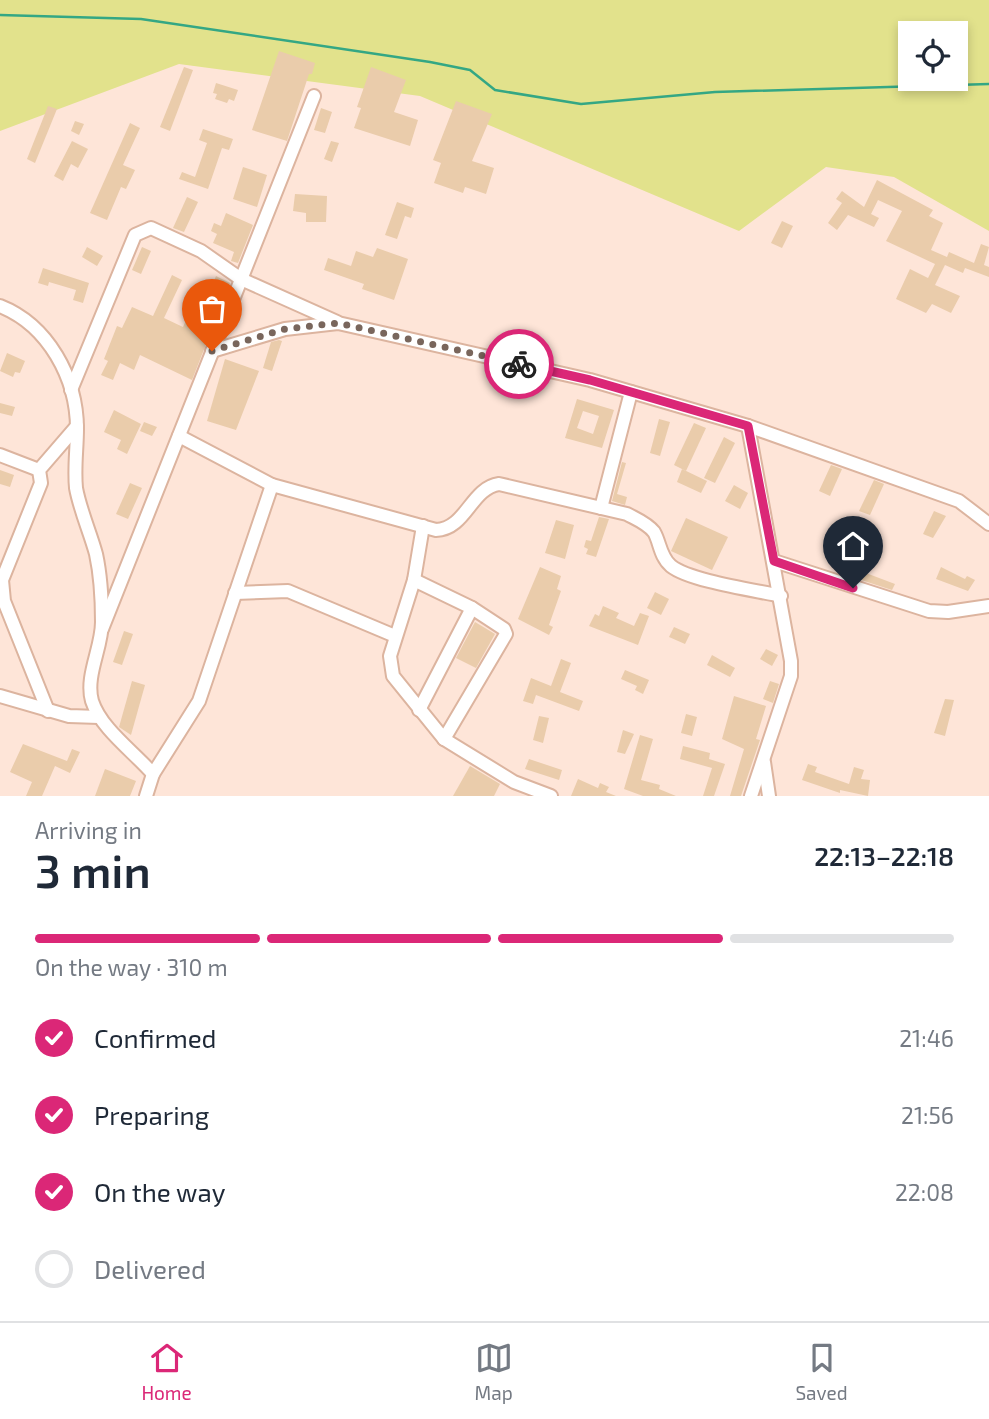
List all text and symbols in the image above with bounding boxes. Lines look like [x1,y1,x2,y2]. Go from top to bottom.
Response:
map controls [898,21,968,91]
button: locate [898,21,968,91]
pin [182,279,242,351]
icon: bag [193,290,231,328]
courier [484,329,554,399]
icon: bike [500,345,538,383]
pin [823,516,883,588]
icon: home [834,527,872,565]
text: Arriving in [35,816,142,844]
text: 22:13–22:18 [814,840,954,871]
text: 3 min [35,842,151,897]
text: On the way · 310 m [35,953,228,981]
icon: check [35,1019,73,1057]
text: Confirmed [94,1022,217,1053]
text: 21:46 [899,1024,954,1052]
icon: check [35,1096,73,1134]
text: Preparing [94,1099,209,1130]
text: 21:56 [901,1101,954,1129]
icon: check [35,1173,73,1211]
text: On the way [94,1176,225,1207]
text: 22:08 [895,1178,954,1206]
text: Delivered [94,1253,206,1284]
tab: Home [141,1339,192,1404]
tab: Map [475,1339,513,1404]
tab: Saved [795,1339,848,1404]

